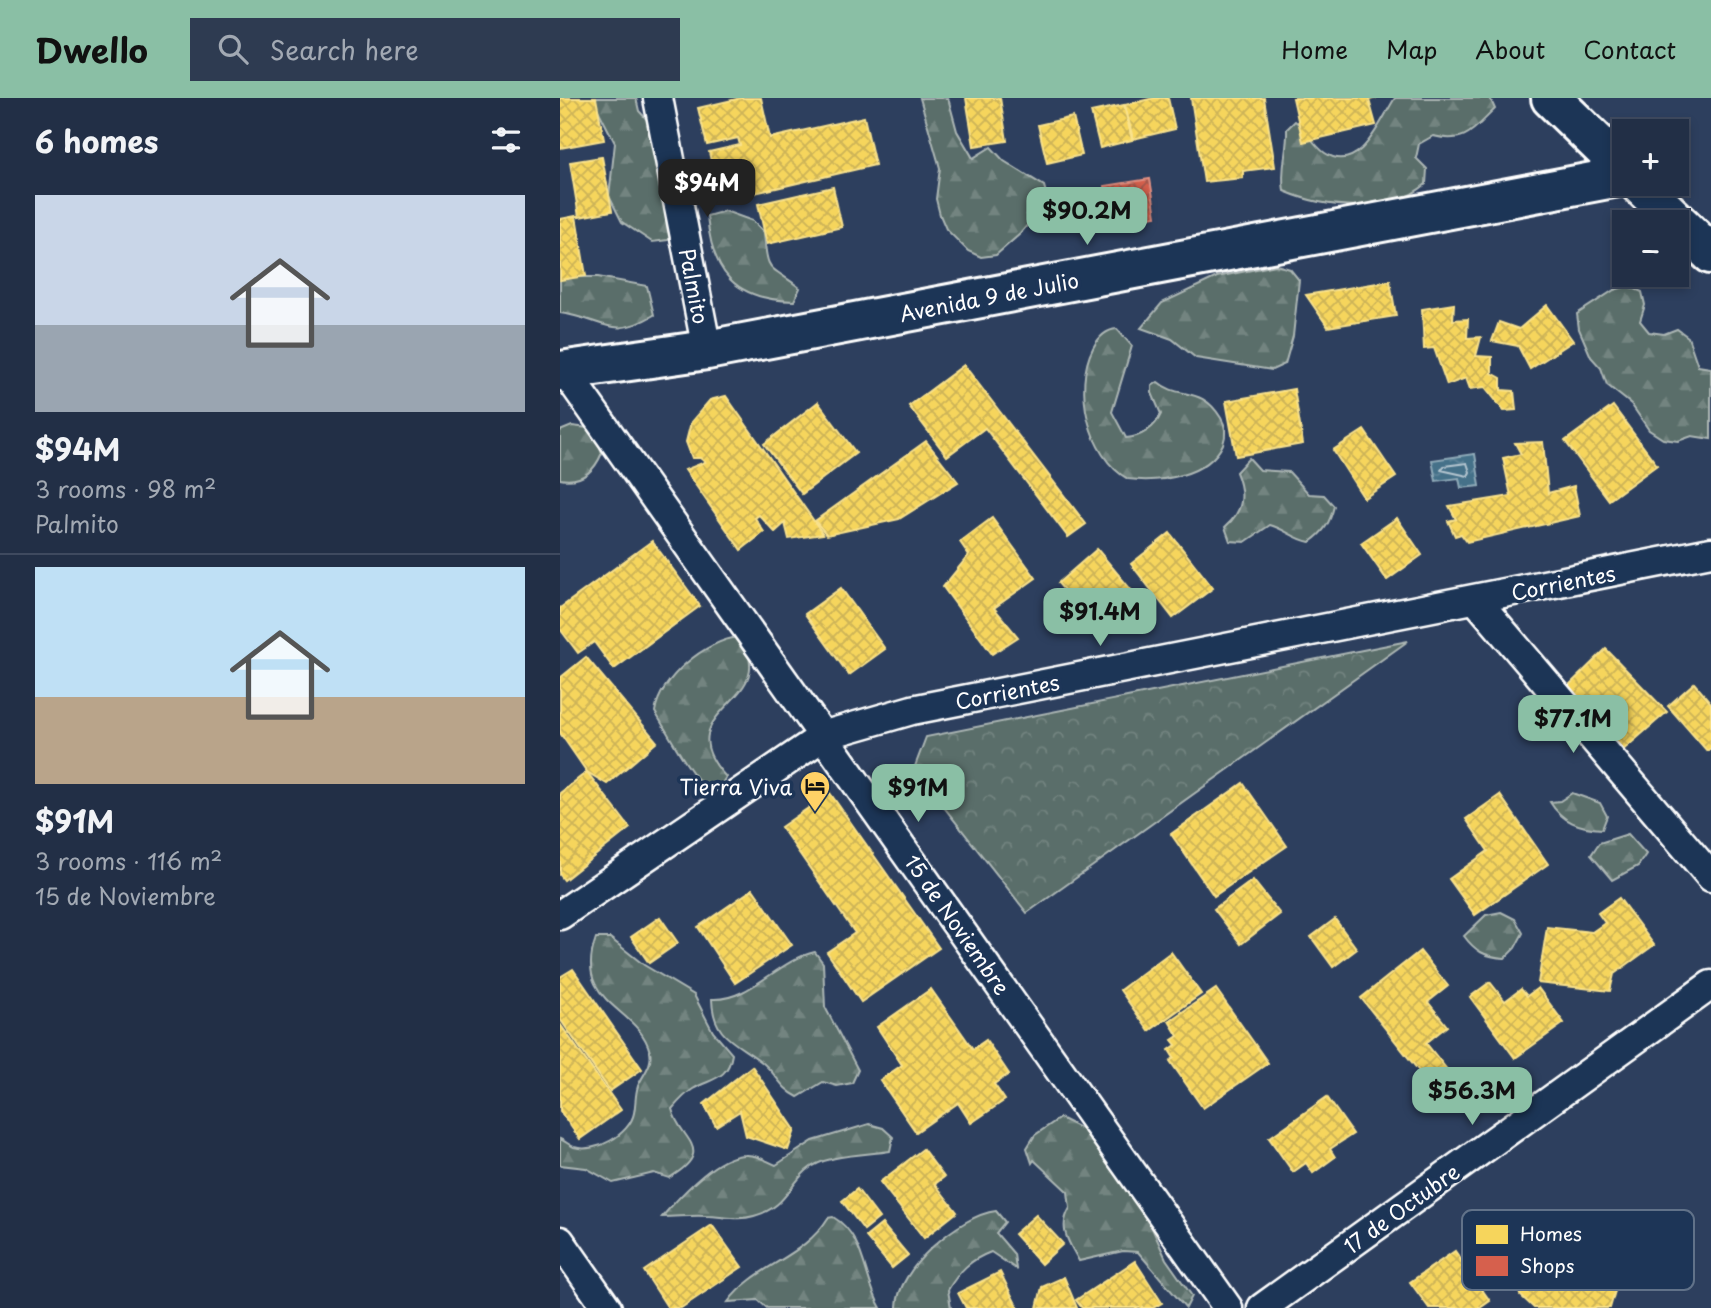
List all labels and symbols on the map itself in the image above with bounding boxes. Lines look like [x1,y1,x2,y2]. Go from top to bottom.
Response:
pin: $94M [666,159,748,219]
pin: $90.2M [1030,188,1144,247]
street label: Palmito [672,245,718,327]
street label: Avenida 9 de Julio [897,263,1081,329]
street label: Corrientes [1508,556,1618,608]
pin: $91.4M [1043,588,1157,648]
street label: Corrientes [952,665,1062,717]
pin: $77.1M [1516,696,1630,755]
pin: $91M [877,764,959,824]
hotel icon: Tierra Viva [798,769,832,813]
place label: Tierra Viva [679,770,792,802]
street label: 15 de Noviembre [898,847,1018,1001]
pin: $56.3M [1415,1068,1529,1127]
street label: 17 de Octubre [1336,1155,1466,1261]
legend [1462,1210,1694,1290]
text: Homes [1520,1219,1582,1247]
text: Shops [1520,1251,1574,1279]

